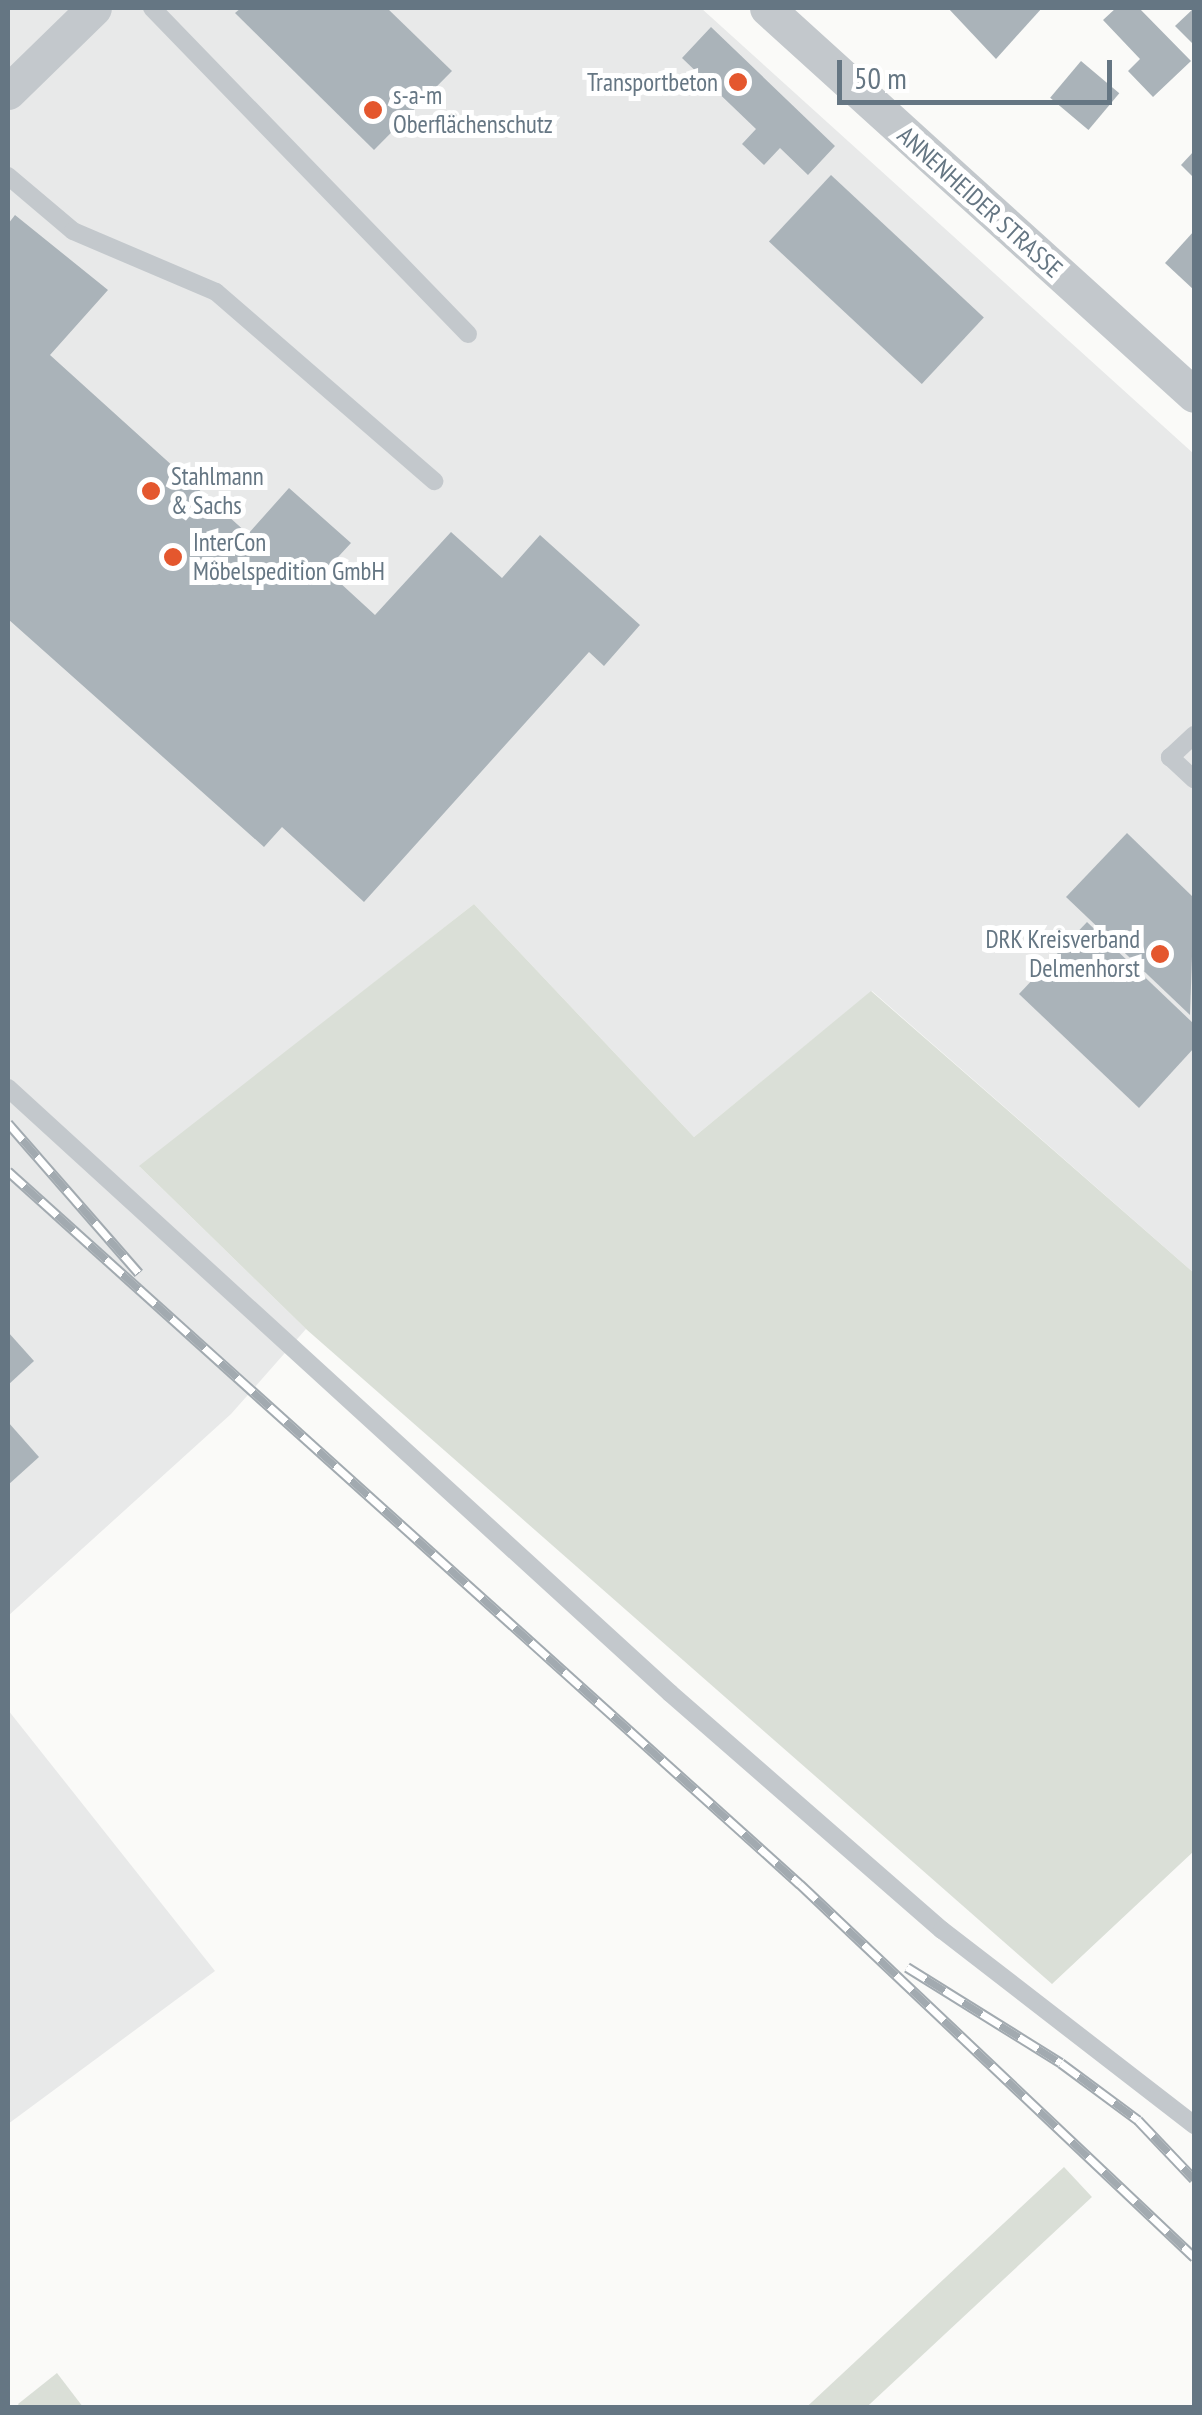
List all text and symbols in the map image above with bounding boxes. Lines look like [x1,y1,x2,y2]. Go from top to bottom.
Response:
scale bar [842,40,1117,102]
text: 50 m [854,58,907,97]
place label: Transportbeton [587,67,718,97]
marker: Transportbeton [727,71,749,93]
place label: s-a-m Oberflächenschutz [393,81,553,140]
marker: s-a-m Oberflächenschutz [362,99,384,121]
street label: ANNENHEIDER STRASSE [891,120,1069,284]
place label: Stahlmann & Sachs [171,462,264,521]
marker: Stahlmann & Sachs [140,480,162,502]
place label: InterCon Möbelspedition GmbH [193,528,385,587]
marker: InterCon Möbelspedition GmbH [162,546,184,568]
place label: DRK Kreisverband Delmenhorst [985,925,1140,984]
marker: DRK Kreisverband Delmenhorst [1149,943,1171,965]

